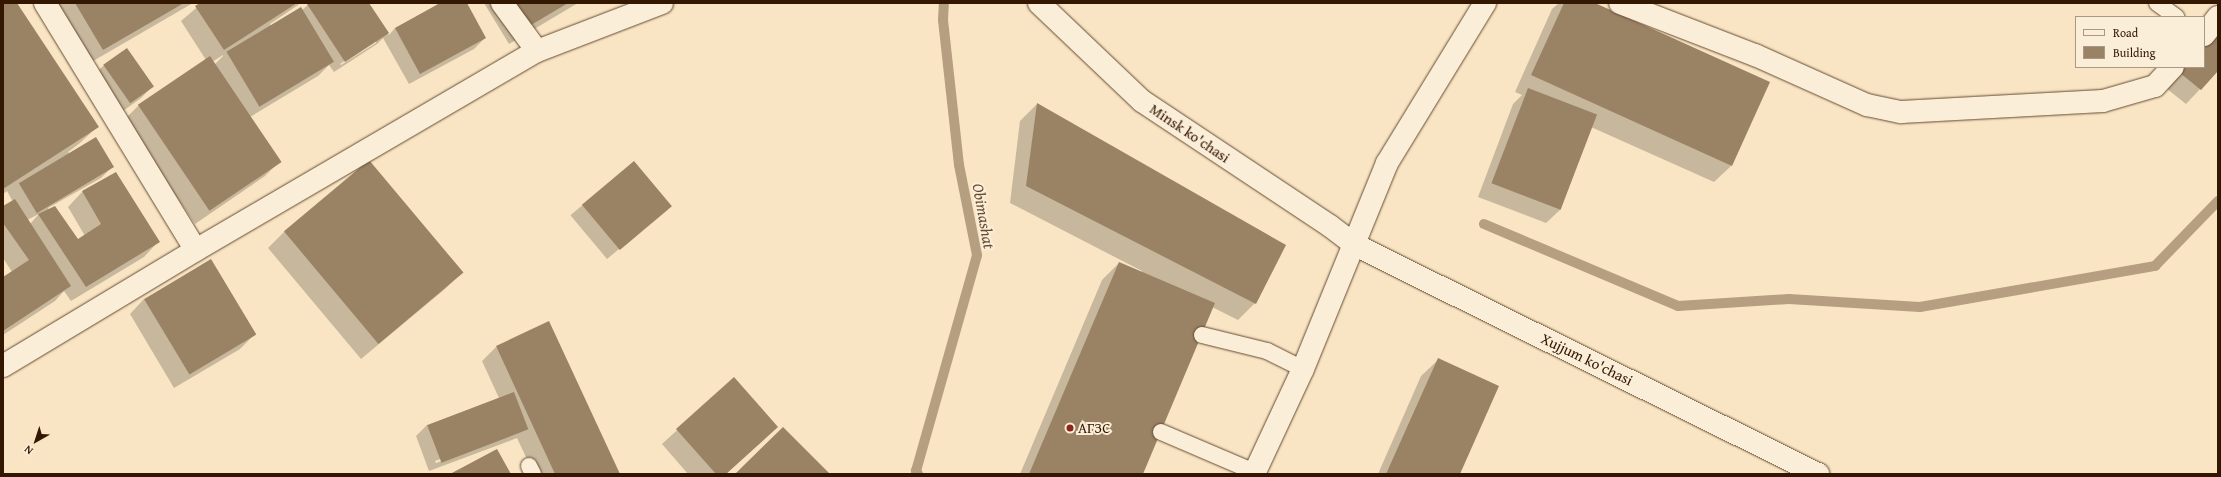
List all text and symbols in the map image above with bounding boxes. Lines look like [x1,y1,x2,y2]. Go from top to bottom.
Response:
legend [2075,16,2205,68]
text: Road [2113,24,2138,41]
text: Building [2113,44,2156,61]
street label: Minsk ko'chasi [1147,100,1233,166]
water label: Obimashat [969,182,999,250]
street label: Xujjum ko'chasi [1538,329,1636,389]
place label: АГЗС [1078,419,1110,437]
north arrow [16,421,56,461]
marker: АГЗС [1065,423,1075,433]
text: N [21,442,36,459]

